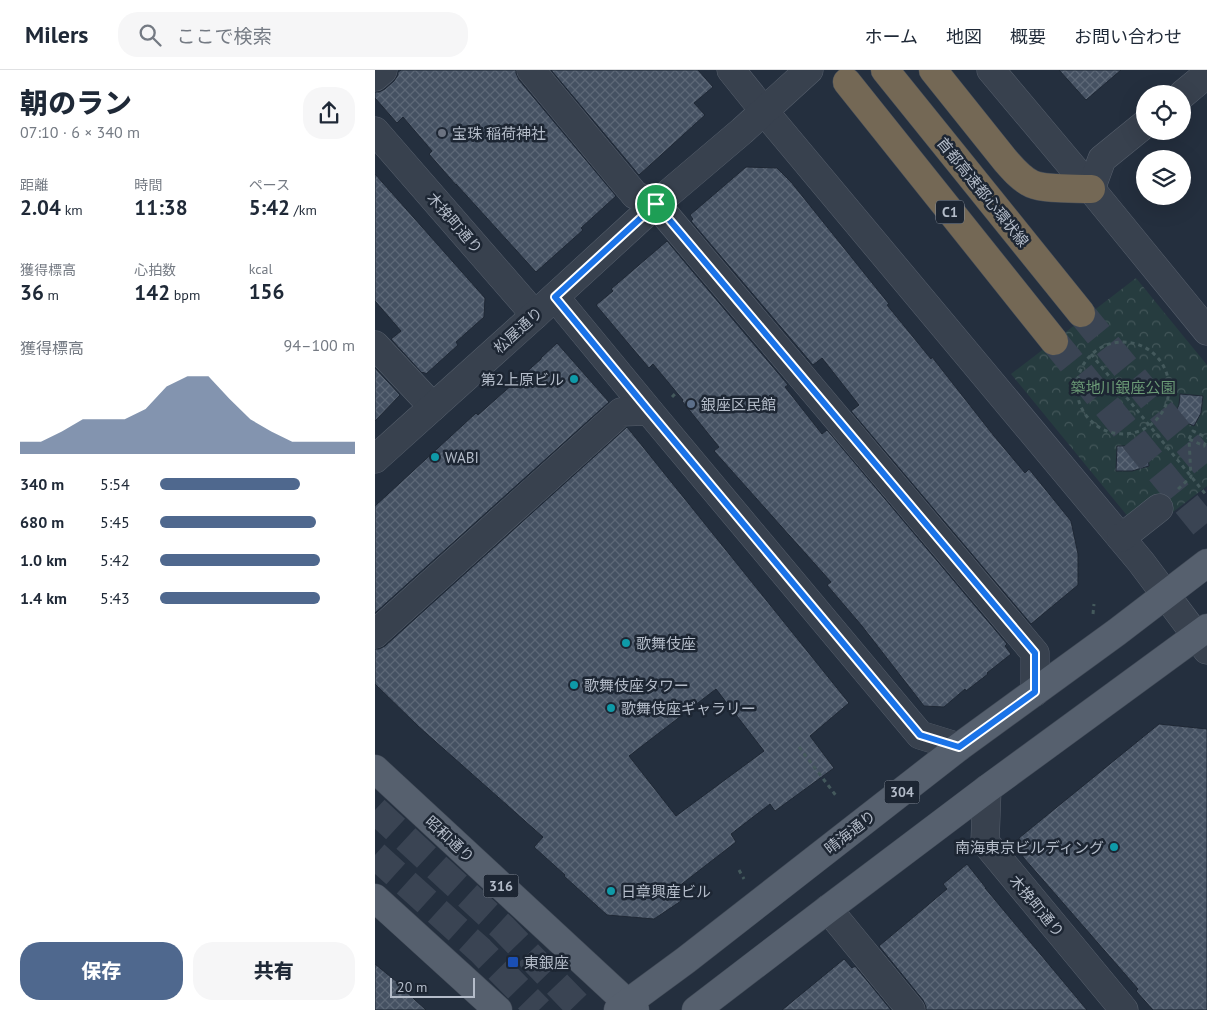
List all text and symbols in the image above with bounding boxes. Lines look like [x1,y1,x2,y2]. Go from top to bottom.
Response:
search box [118,12,468,57]
text: Milers [25,19,88,50]
icon: search [136,21,164,49]
text: ここで検索 [176,24,271,48]
text: ホーム [865,25,918,48]
text: 地図 [946,25,982,48]
text: 概要 [1010,25,1046,48]
text: お問い合わせ [1074,25,1182,48]
text: 朝のラン [20,84,132,121]
map controls [1136,85,1191,205]
button: locate [1136,85,1191,140]
button: share [303,87,355,139]
text: 07:10 · 6 × 340 m [20,122,140,142]
place label: 宝珠 稲荷神社 [452,124,546,143]
marker: 宝珠 稲荷神社 [436,127,448,139]
street label: 首都高速都心環状線 [933,134,1033,250]
button: layers [1136,150,1191,205]
text: 距離 [20,176,48,194]
text: 時間 [134,176,162,194]
text: ペース [249,176,290,194]
pin [635,183,677,225]
street label: 木挽町通り [423,188,487,258]
icon: arrive [642,190,670,218]
text: 2.04 [20,194,61,221]
text: 11:38 [134,194,188,221]
text: 5:42 [249,194,290,221]
road number: C1 [936,200,964,224]
text: km [61,201,83,219]
text: /km [290,201,317,219]
text: kcal [249,260,273,278]
text: 獲得標高 [20,261,76,279]
text: 心拍数 [134,261,176,279]
text: 156 [249,278,284,305]
text: 36 [20,279,44,306]
text: 142 [134,279,170,306]
text: m [44,286,59,304]
text: bpm [170,286,200,304]
street label: 松屋通り [489,303,547,357]
text: 94–100 m [284,335,355,355]
text: 獲得標高 [20,338,84,358]
place label: 第2上原ビル [481,370,564,389]
marker: 第2上原ビル [568,373,580,385]
park label: 築地川銀座公園 [1070,378,1176,397]
place label: 銀座区民館 [701,395,776,414]
marker: 銀座区民館 [685,398,697,410]
place label: WABI [445,448,479,467]
marker: WABI [429,451,441,463]
text: 340 m [20,474,64,494]
text: 5:54 [100,474,130,494]
text: 680 m [20,512,64,532]
text: 5:45 [100,512,130,532]
text: 1.0 km [20,550,67,570]
text: 5:42 [100,550,130,570]
text: 1.4 km [20,588,67,608]
text: 5:43 [100,588,130,608]
place label: 歌舞伎座 [636,634,696,653]
marker: 歌舞伎座 [620,637,632,649]
place label: 歌舞伎座タワー [584,676,689,695]
marker: 歌舞伎座タワー [568,679,580,691]
place label: 歌舞伎座ギャラリー [621,699,756,718]
marker: 歌舞伎座ギャラリー [605,702,617,714]
road number: 304 [885,780,919,804]
street label: 晴海通り [821,806,879,858]
street label: 昭和通り [422,812,478,866]
place label: 南海東京ビルディング [955,838,1104,857]
marker: 南海東京ビルディング [1108,841,1120,853]
street label: 木挽町通り [1006,871,1068,941]
road number: 316 [483,874,519,898]
place label: 日章興産ビル [621,882,711,901]
marker: 日章興産ビル [605,885,617,897]
button: 保存 [20,942,183,1000]
button: 共有 [193,942,355,1000]
place label: 東銀座 [524,953,569,972]
marker: 東銀座 [506,955,520,969]
scale bar [390,975,475,998]
text: 20 m [397,978,427,996]

